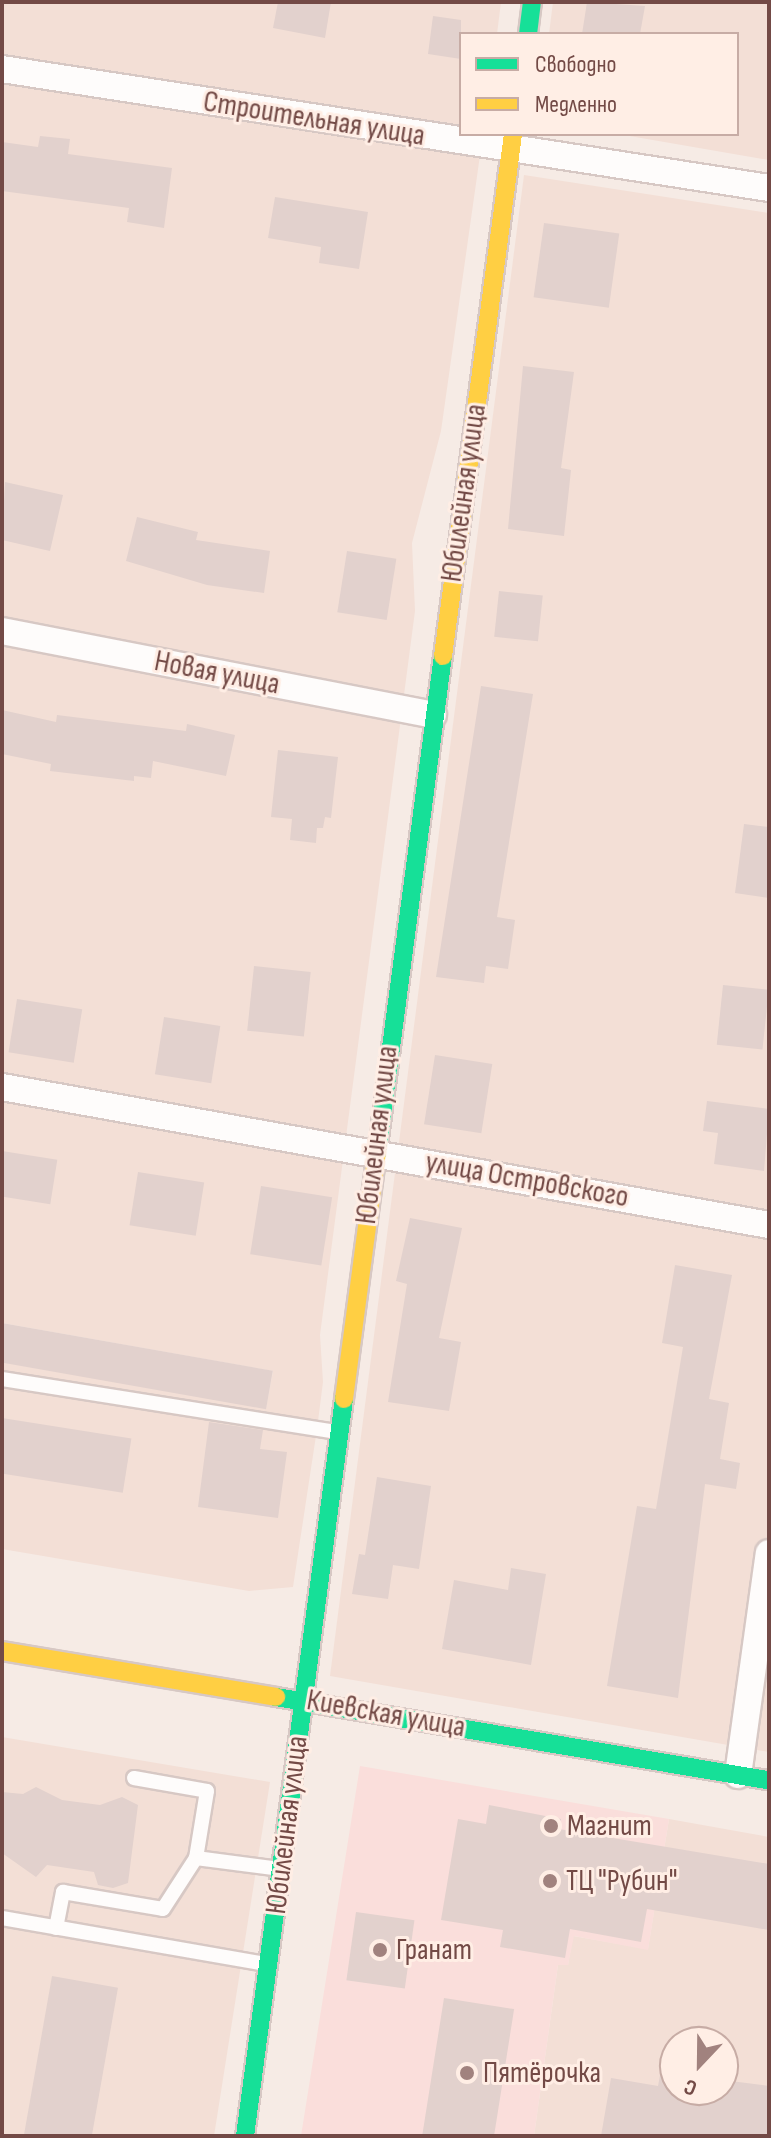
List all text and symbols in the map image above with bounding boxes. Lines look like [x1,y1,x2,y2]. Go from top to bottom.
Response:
legend [459,32,739,136]
text: Свободно [535,50,616,79]
street label: Строительная улица [201,84,427,154]
text: Медленно [535,90,617,119]
street label: Юбилейная улица [434,402,494,584]
street label: Новая улица [151,643,283,703]
street label: Юбилейная улица [348,1044,406,1226]
street label: улица Островского [423,1144,631,1216]
street label: Киевская улица [304,1682,468,1746]
street label: Юбилейная улица [258,1734,316,1916]
place label: Магнит [567,1808,652,1844]
marker: Магнит [542,1817,560,1835]
place label: ТЦ "Рубин" [566,1863,677,1899]
marker: ТЦ "Рубин" [541,1872,559,1890]
place label: Гранат [396,1932,472,1968]
marker: Гранат [371,1941,389,1959]
north arrow [659,2026,739,2106]
place label: Пятёрочка [483,2055,601,2091]
marker: Пятёрочка [458,2064,476,2082]
text: С [680,2072,701,2101]

